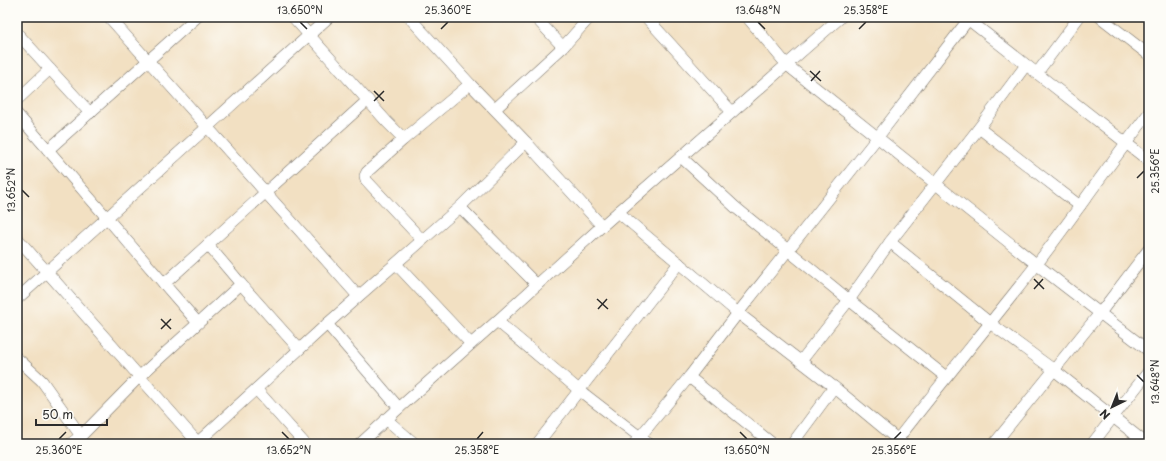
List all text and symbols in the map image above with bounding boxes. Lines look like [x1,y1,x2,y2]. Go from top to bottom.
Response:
text: 13.650°N [277,2,323,17]
text: 25.360°E [425,2,471,17]
text: 13.648°N [735,2,781,17]
text: 25.358°E [844,2,888,17]
text: 25.356°E [1147,148,1162,194]
text: 13.652°N [3,167,18,212]
text: 13.648°N [1147,359,1162,405]
north arrow [1092,387,1132,427]
scale bar [36,401,107,427]
text: 50 m [42,405,73,423]
text: N [1096,405,1114,424]
text: 25.360°E [36,442,82,457]
text: 13.652°N [267,442,312,457]
text: 25.358°E [455,442,499,457]
text: 13.650°N [724,442,770,457]
text: 25.356°E [871,442,917,457]

